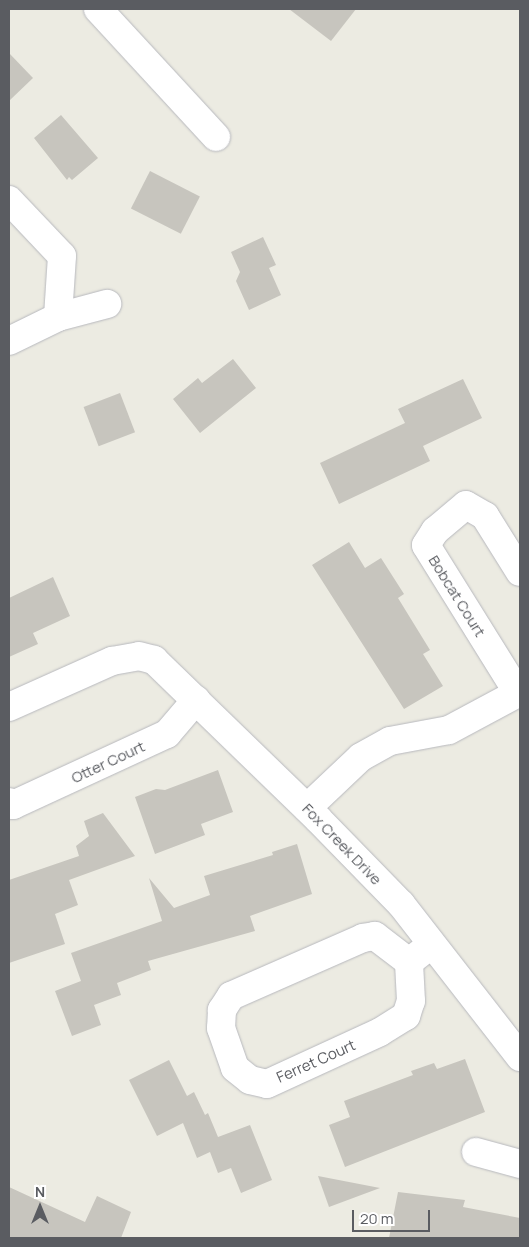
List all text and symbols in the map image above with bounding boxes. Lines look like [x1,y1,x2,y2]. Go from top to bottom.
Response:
street label: Bobcat Court [425,552,489,640]
street label: Otter Court [68,737,148,787]
street label: Fox Creek Drive [299,800,385,888]
street label: Ferret Court [274,1036,358,1086]
north arrow [15,1182,65,1232]
text: N [35,1182,45,1201]
scale bar [354,1200,432,1232]
text: 20 m [360,1208,393,1229]

